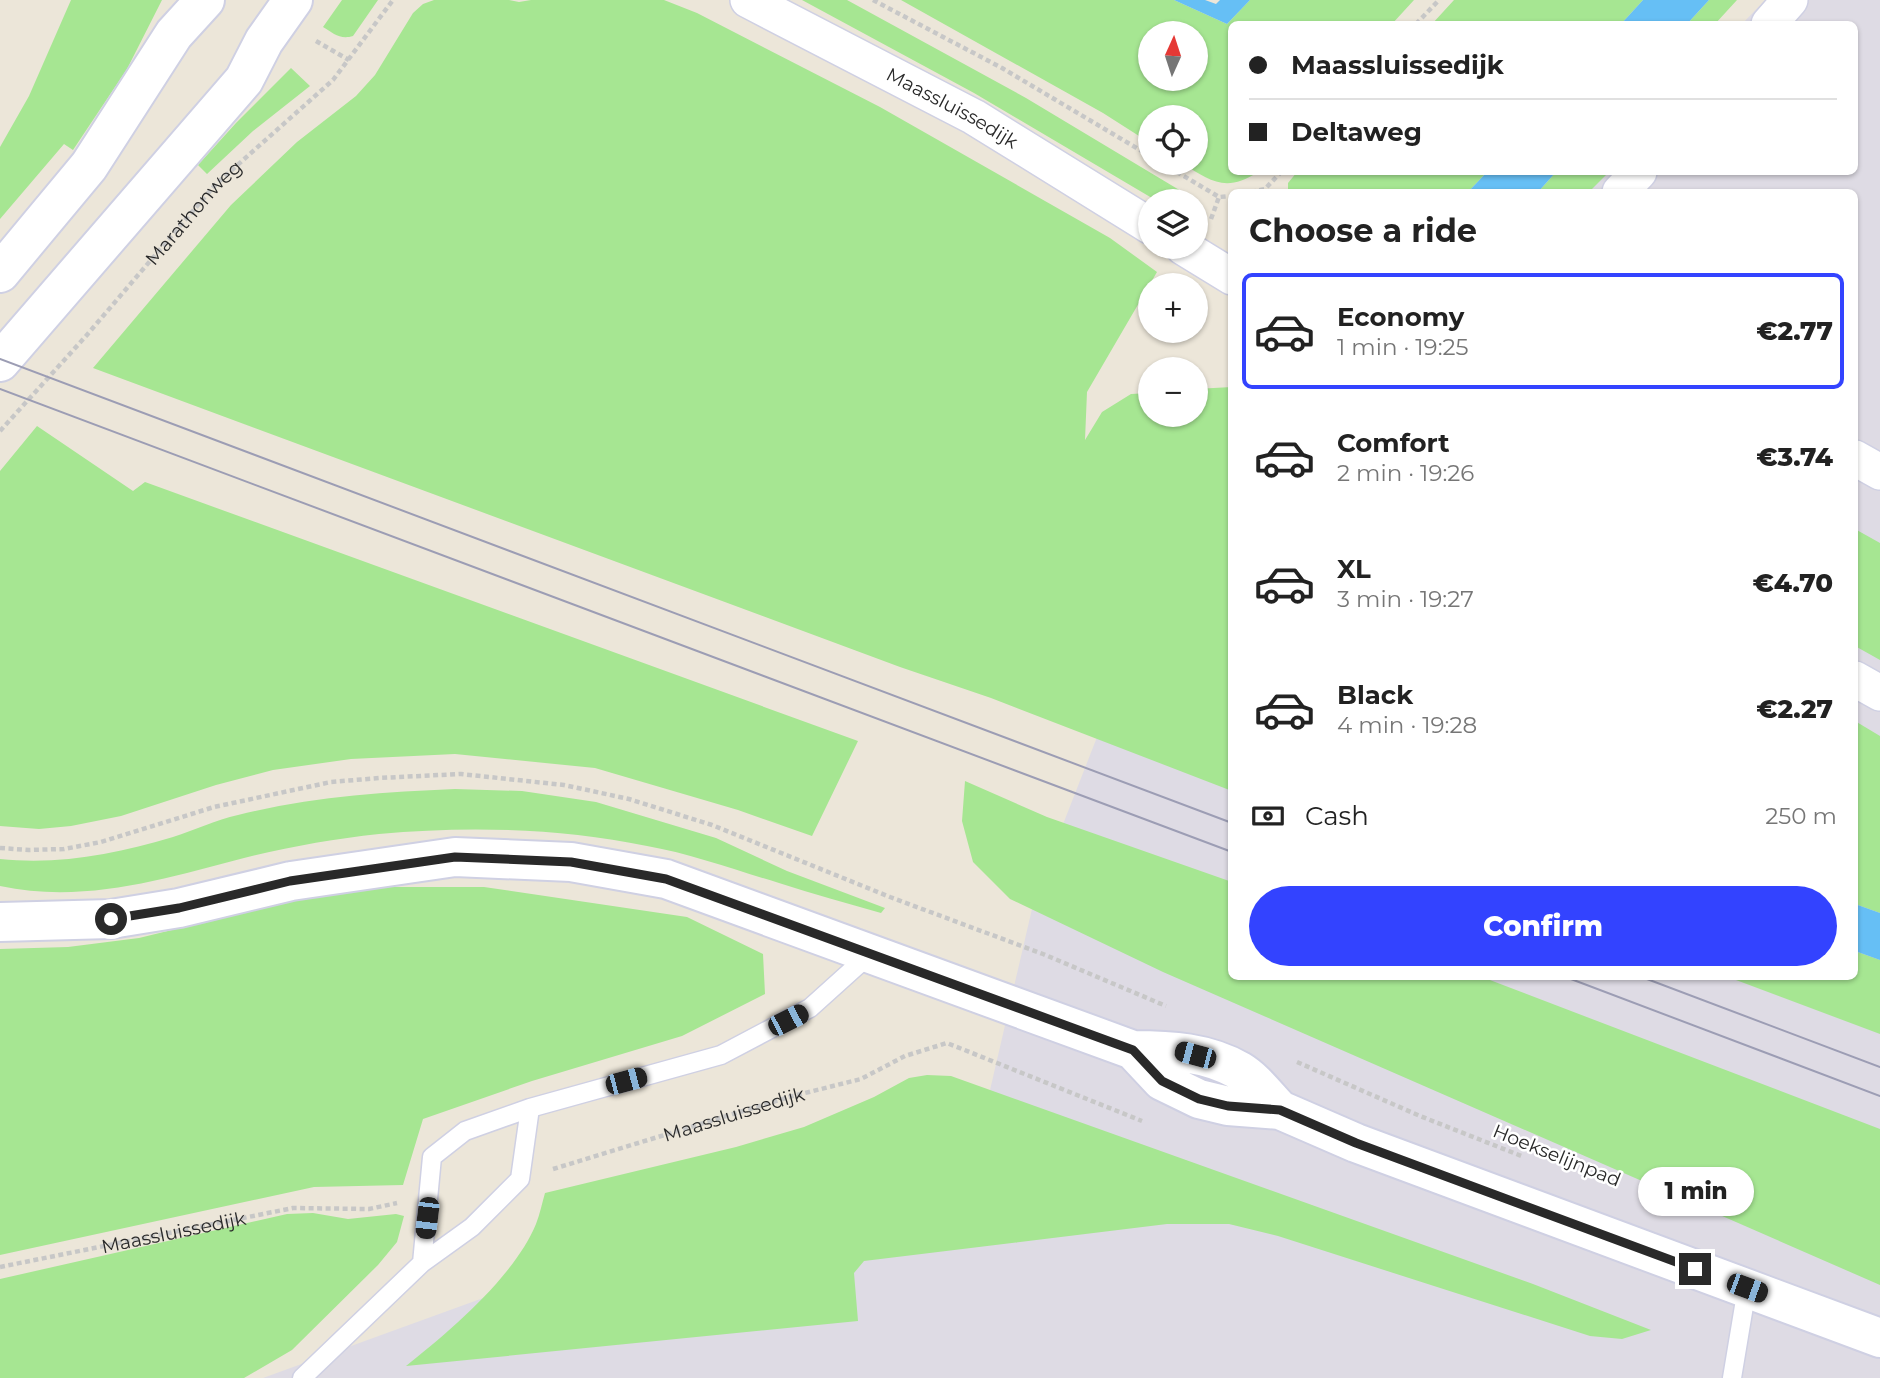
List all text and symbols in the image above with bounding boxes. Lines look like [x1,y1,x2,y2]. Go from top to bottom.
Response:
north arrow [1138,21,1208,91]
map controls [1138,21,1208,427]
text: Maassluissedijk [1291,49,1504,81]
street label: Maassluissedijk [882,63,1023,154]
button: locate [1138,105,1208,175]
text: Deltaweg [1291,116,1422,148]
street label: Marathonweg [141,155,247,270]
button: layers [1138,189,1208,259]
text: Choose a ride [1249,211,1477,250]
button: + [1138,273,1208,343]
icon: car [1253,300,1316,363]
text: Economy [1337,301,1464,333]
text: €2.77 [1756,315,1833,347]
text: 1 min · 19:25 [1337,333,1469,361]
button: − [1138,357,1208,427]
icon: car [1253,426,1316,489]
text: Comfort [1337,427,1449,459]
text: €3.74 [1756,441,1833,473]
text: 2 min · 19:26 [1337,459,1474,487]
icon: car [1253,552,1316,615]
text: XL [1337,553,1371,585]
text: €4.70 [1753,567,1833,599]
text: 3 min · 19:27 [1337,585,1474,613]
icon: car [1253,678,1316,741]
text: Black [1337,679,1413,711]
text: €2.27 [1756,693,1833,725]
text: 4 min · 19:28 [1337,711,1477,739]
icon: cash [1249,797,1287,835]
text: Cash [1305,800,1369,832]
text: 250 m [1765,802,1837,830]
button: Confirm [1249,886,1837,966]
route start [95,903,127,935]
car [765,1001,812,1039]
car [1172,1039,1219,1071]
car [603,1065,650,1097]
street label: Maassluissedijk [660,1082,808,1147]
street label: Hoekselijnpad [1490,1119,1624,1192]
callout: 1 min [1637,1168,1753,1216]
text: 1 min [1664,1177,1728,1205]
car [415,1196,440,1240]
street label: Maassluissedijk [99,1207,248,1258]
route end [1679,1253,1711,1285]
car [1724,1271,1771,1305]

